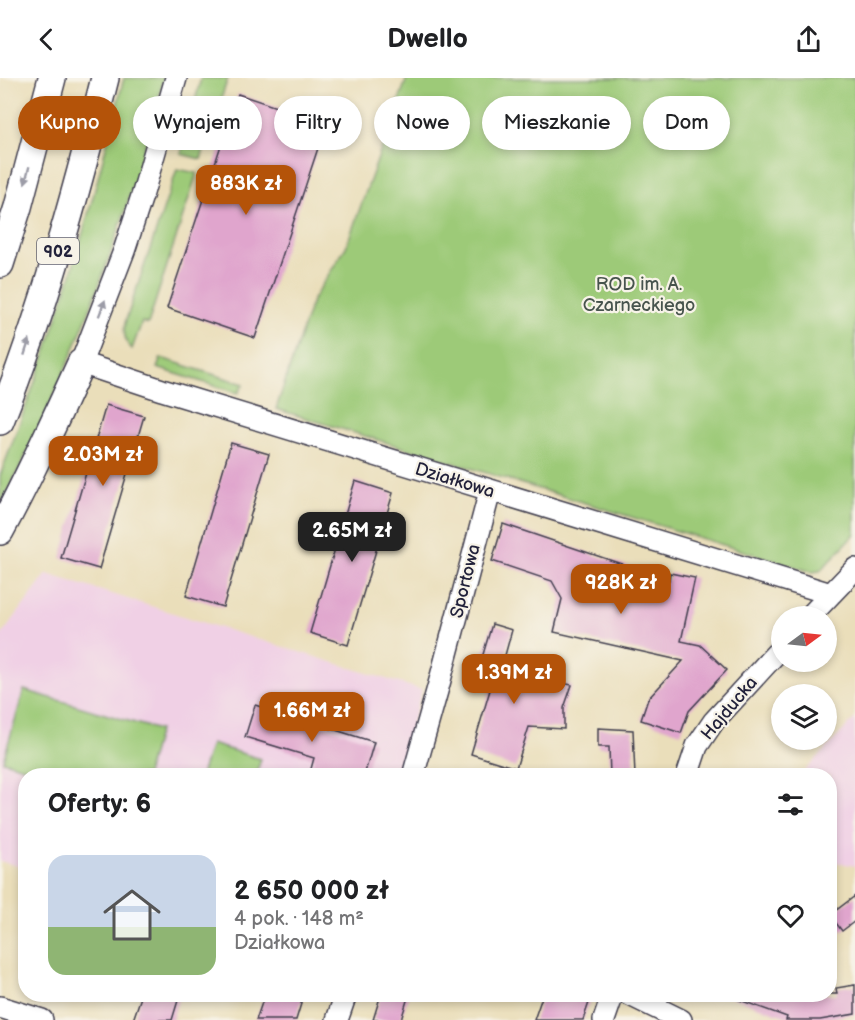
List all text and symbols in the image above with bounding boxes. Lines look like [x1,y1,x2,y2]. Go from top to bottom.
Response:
icon: back [30,23,63,56]
text: Dwello [387,23,468,55]
icon: share [792,23,825,56]
chip: Kupno [18,96,121,150]
chip: Wynajem [133,96,262,150]
chip: Filtry [274,96,362,150]
chip: Nowe [374,96,470,150]
chip: Mieszkanie [482,96,631,150]
chip: Dom [643,96,730,150]
pin: 883K zł [191,165,301,216]
one-way arrow [21,166,31,184]
text: 883K zł [210,172,282,196]
road number: 902 [37,238,79,264]
park label: ROD im. A. Czarneckiego [583,274,695,316]
one-way arrow [97,299,107,317]
one-way arrow [23,338,32,356]
pin: 2.03M zł [41,436,165,487]
text: 2.03M zł [63,443,143,467]
street label: Działkowa [413,458,497,503]
pin: 2.65M zł [290,512,414,563]
text: 2.65M zł [312,519,392,543]
street label: Sportowa [446,542,485,620]
pin: 928K zł [566,564,676,615]
text: 928K zł [585,571,657,595]
north arrow [771,606,837,672]
map controls [771,606,837,750]
pin: 1.39M zł [452,654,576,705]
text: 1.39M zł [476,661,552,685]
street label: Hajducka [697,672,762,744]
button: layers [771,684,837,750]
pin: 1.66M zł [250,692,374,743]
text: 1.66M zł [273,699,351,723]
icon: filters [774,788,807,821]
text: Oferty: 6 [48,789,151,820]
text: 2 650 000 zł [234,876,389,907]
icon: home [96,879,168,951]
icon: heart [774,899,807,932]
text: 4 pok. · 148 m² [234,907,364,931]
text: Działkowa [234,931,325,955]

